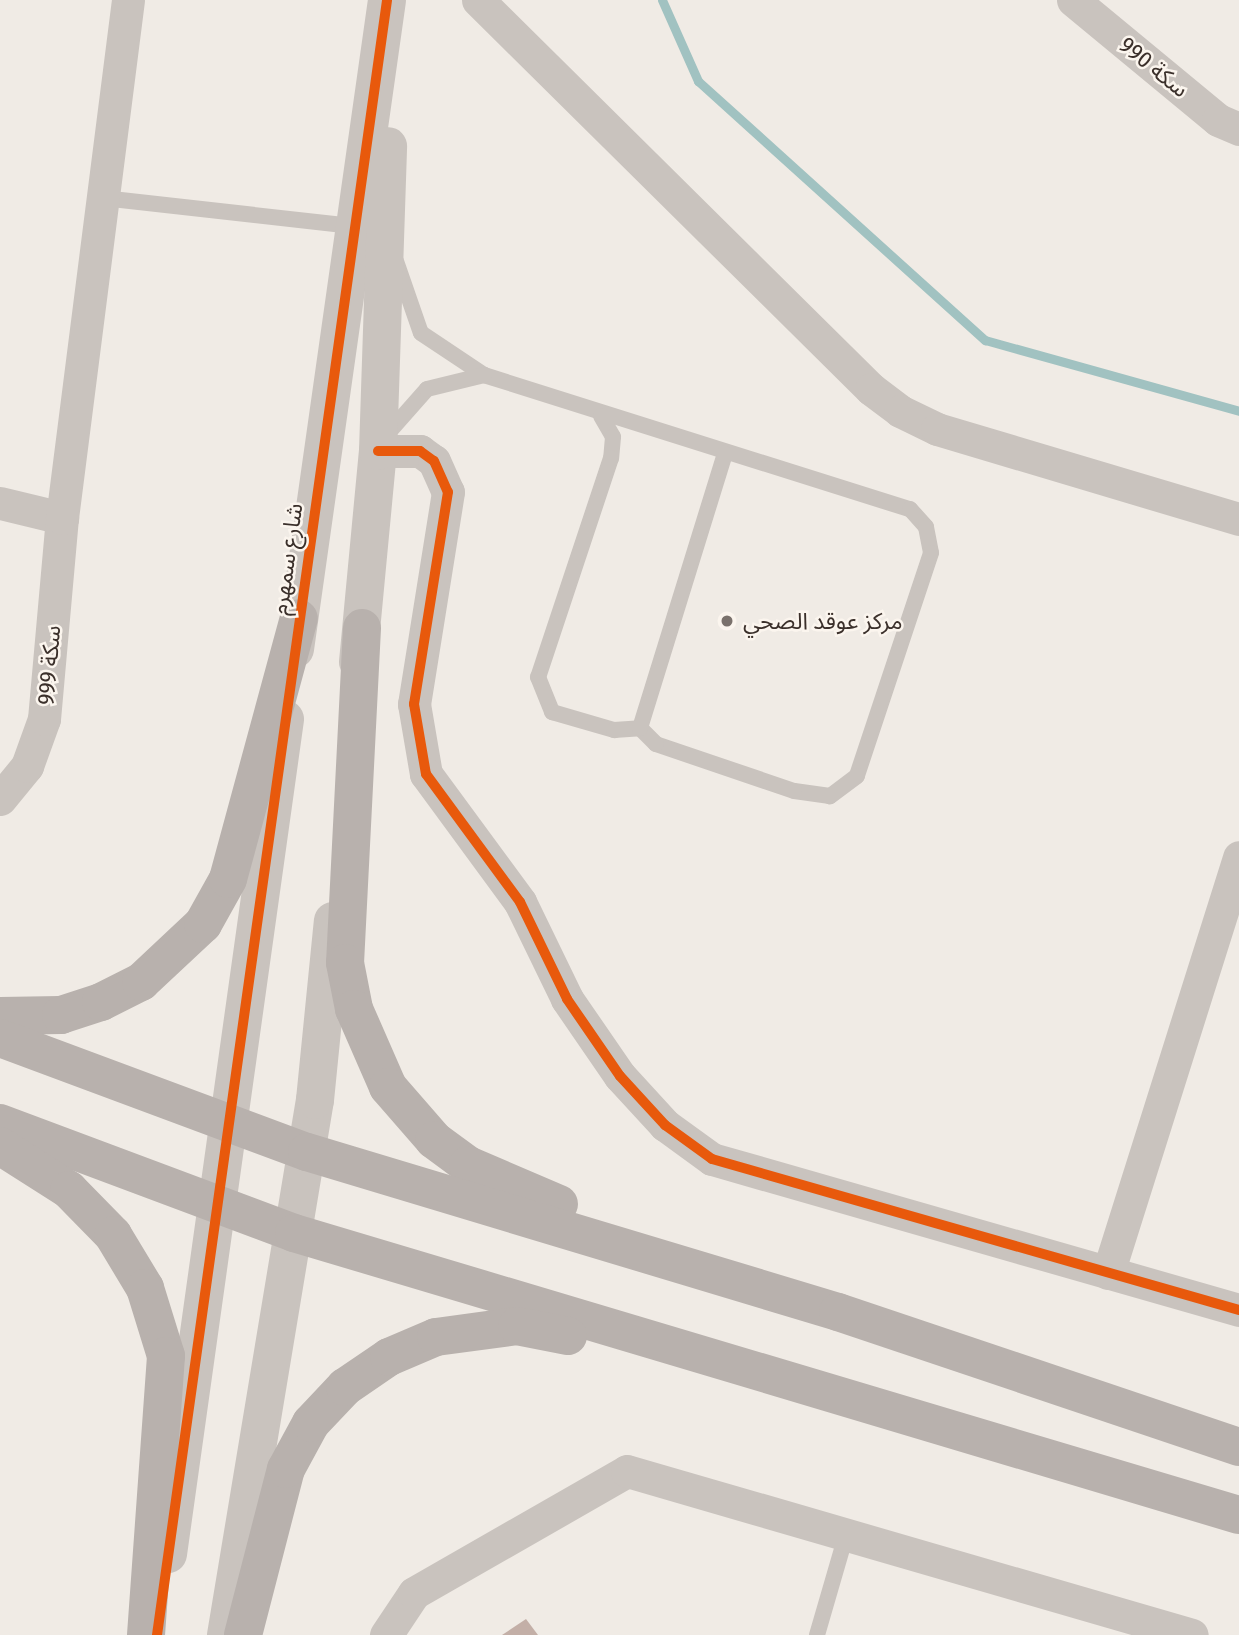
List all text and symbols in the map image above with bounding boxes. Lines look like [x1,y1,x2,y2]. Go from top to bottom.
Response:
street label: سكة 990 [1114,31,1194,103]
street label: شارع سمهرم [266,501,308,617]
place label: مركز عوقد الصحي [743,607,902,635]
marker: مركز عوقد الصحي [717,611,737,631]
street label: سكة 999 [32,624,66,706]

